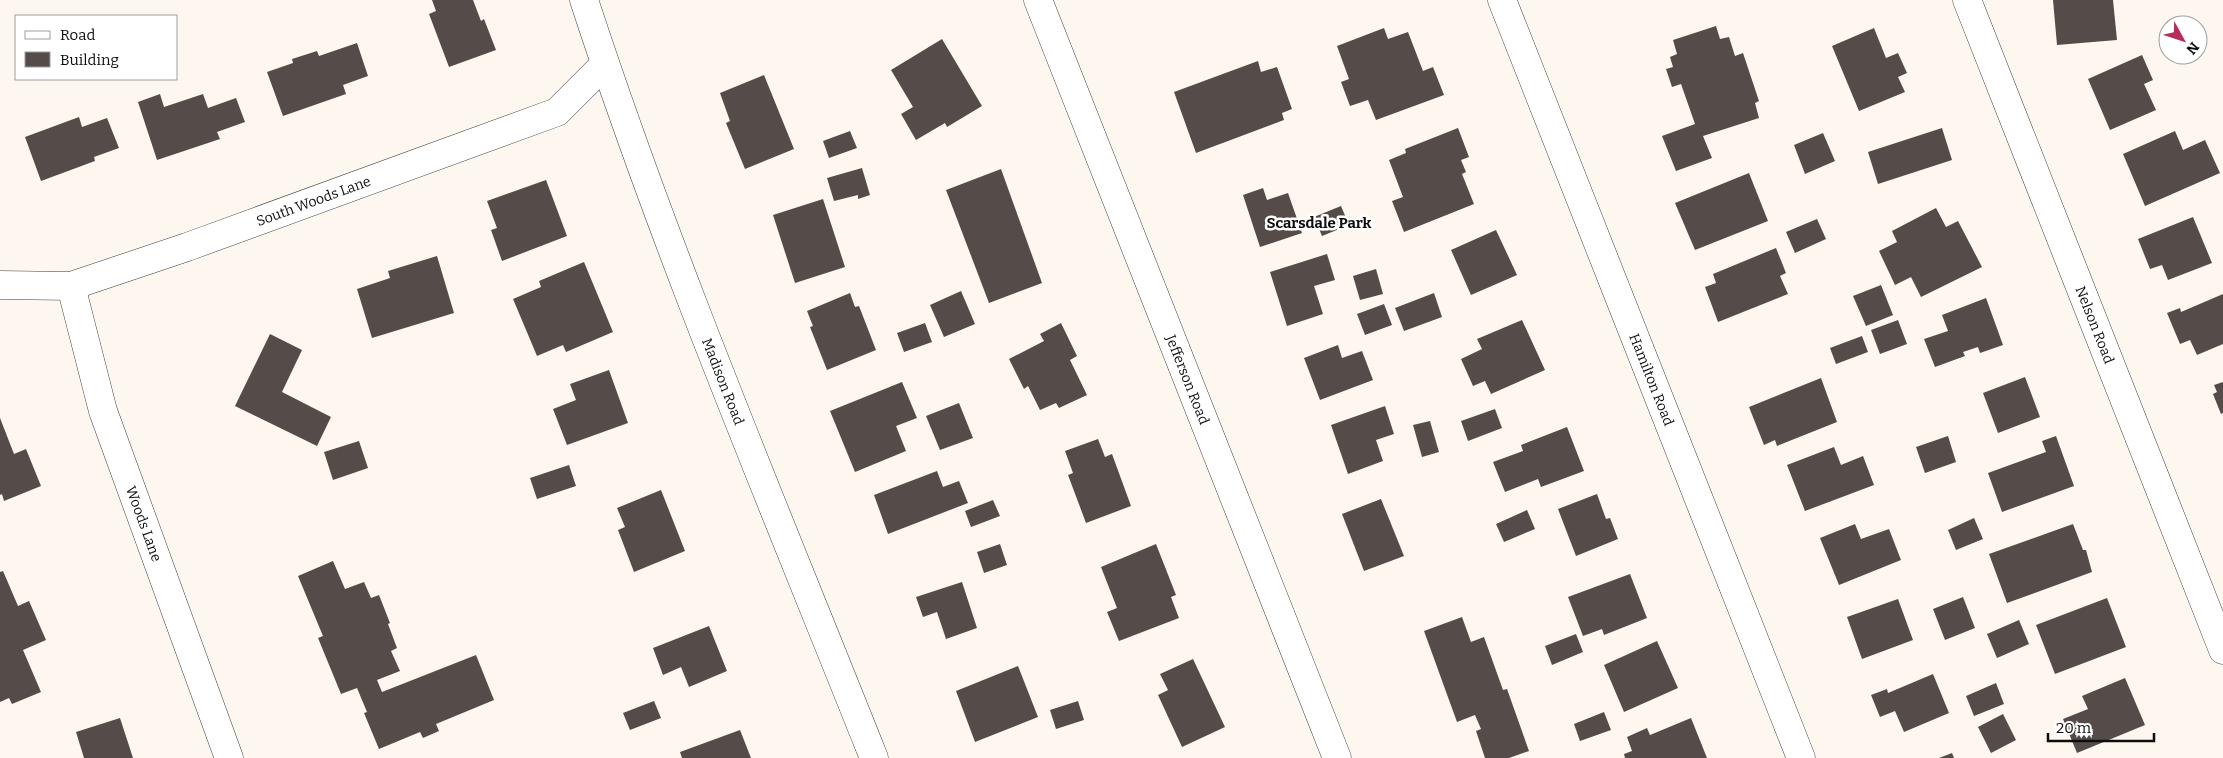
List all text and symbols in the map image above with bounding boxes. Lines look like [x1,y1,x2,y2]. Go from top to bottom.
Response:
legend [15,15,178,80]
north arrow [2158,15,2208,65]
text: Road [60,26,95,44]
text: N [2182,38,2203,58]
text: Building [60,51,119,69]
street label: South Woods Lane [254,173,373,230]
district label: Scarsdale Park [1266,214,1372,232]
street label: Nelson Road [2071,284,2117,366]
street label: Hamilton Road [1625,331,1677,428]
street label: Jefferson Road [1162,332,1213,427]
street label: Madison Road [698,336,747,427]
street label: Woods Lane [122,484,165,564]
scale bar [2048,710,2154,742]
text: 20 m [2056,719,2092,737]

